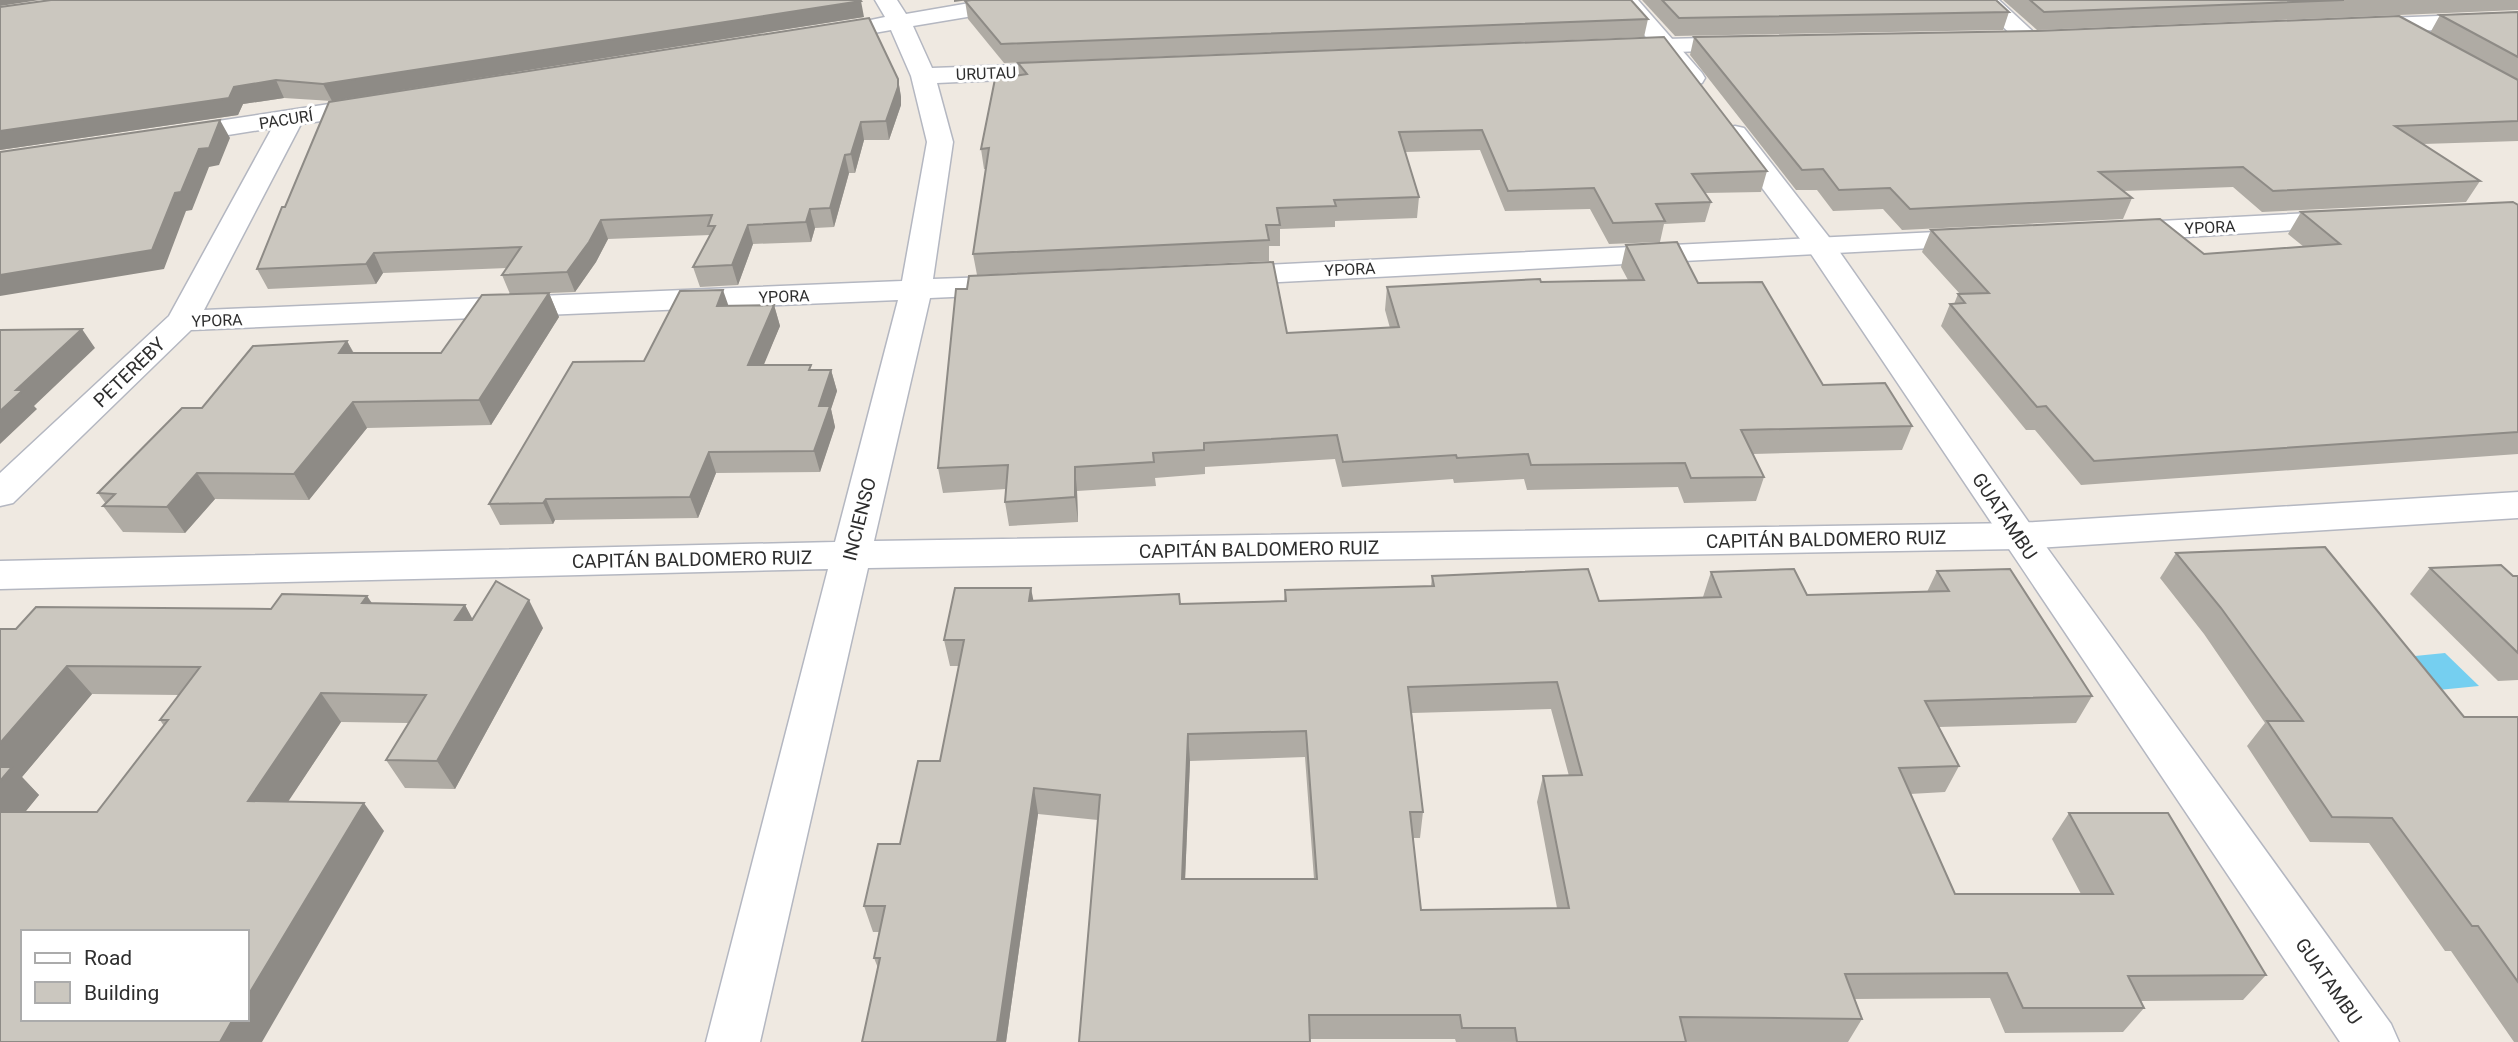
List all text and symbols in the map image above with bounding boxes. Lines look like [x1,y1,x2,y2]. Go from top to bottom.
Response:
street label: URUTAU [956,63,1016,84]
street label: PACURÍ [258,106,315,133]
street label: YPORA [2184,217,2237,238]
street label: YPORA [1324,259,1377,280]
street label: YPORA [758,286,810,307]
street label: YPORA [191,310,243,331]
street label: PETEREBY [89,332,170,412]
street label: GUATAMBU [1967,468,2042,564]
street label: INCIENSO [838,475,881,563]
street label: CAPITÁN BALDOMERO RUIZ [1706,526,1946,553]
street label: CAPITÁN BALDOMERO RUIZ [1139,536,1379,563]
street label: CAPITÁN BALDOMERO RUIZ [572,546,812,573]
legend [21,930,248,1021]
street label: GUATAMBU [2290,934,2367,1029]
text: Road [84,946,132,970]
text: Building [84,981,159,1005]

